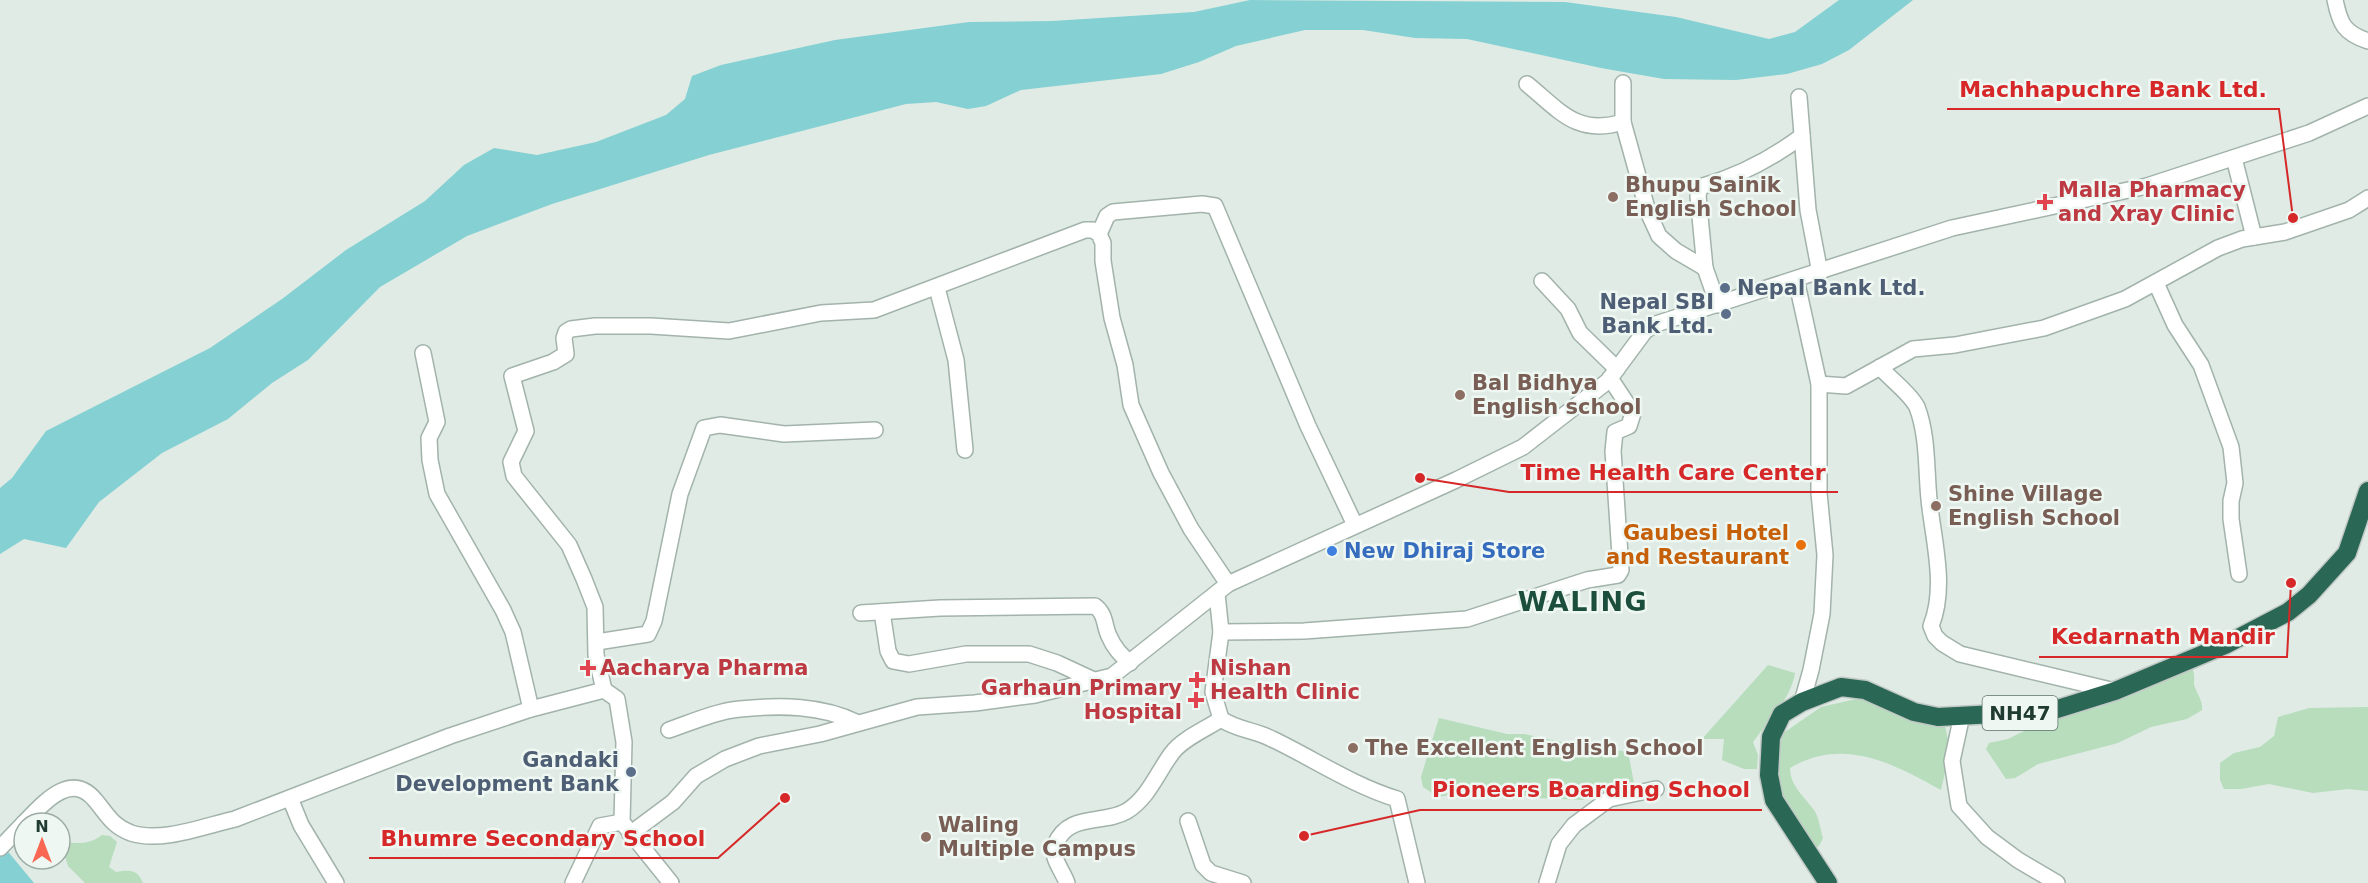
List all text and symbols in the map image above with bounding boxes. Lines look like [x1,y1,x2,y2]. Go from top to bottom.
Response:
callout: Machhapuchre Bank Ltd. [1947,69,2279,109]
text: Machhapuchre Bank Ltd. [1959,77,2267,102]
place label: Bhupu Sainik English School [1625,173,1797,221]
place label: Malla Pharmacy and Xray Clinic [2058,178,2246,226]
marker: Bhupu Sainik English School [1606,190,1620,204]
marker: Malla Pharmacy and Xray Clinic [2036,193,2054,211]
place label: Nepal Bank Ltd. [1737,276,1925,300]
marker: Nepal Bank Ltd. [1718,281,1732,295]
place label: Nepal SBI Bank Ltd. [1600,290,1714,338]
marker: Nepal SBI Bank Ltd. [1719,307,1733,321]
place label: Bal Bidhya English school [1472,371,1641,419]
marker: Bal Bidhya English school [1453,388,1467,402]
callout: Time Health Care Center [1509,452,1838,492]
text: Time Health Care Center [1520,460,1826,485]
place label: Shine Village English School [1948,482,2120,530]
marker: Shine Village English School [1929,499,1943,513]
place label: Gaubesi Hotel and Restaurant [1606,521,1789,569]
marker: Gaubesi Hotel and Restaurant [1794,538,1808,552]
place label: New Dhiraj Store [1344,539,1545,563]
marker: New Dhiraj Store [1325,544,1339,558]
district label: WALING [1518,586,1648,617]
callout: Kedarnath Mandir [2039,617,2287,657]
text: Kedarnath Mandir [2051,624,2275,649]
place label: Aacharya Pharma [600,656,808,680]
place label: Nishan Health Clinic [1210,656,1360,704]
marker: Aacharya Pharma [581,661,595,675]
marker: Nishan Health Clinic [1188,671,1206,689]
place label: Garhaun Primary Hospital [981,676,1182,724]
marker: Garhaun Primary Hospital [1187,691,1205,709]
road number: NH47 [1982,696,2058,730]
place label: The Excellent English School [1365,736,1703,760]
marker: The Excellent English School [1346,741,1360,755]
place label: Gandaki Development Bank [395,748,620,796]
marker: Gandaki Development Bank [624,765,638,779]
callout: Pioneers Boarding School [1420,770,1762,810]
text: Pioneers Boarding School [1432,777,1750,802]
north arrow [12,811,72,871]
place label: Waling Multiple Campus [938,813,1136,861]
text: N [35,817,49,836]
callout: Bhumre Secondary School [369,818,718,858]
text: Bhumre Secondary School [381,826,705,851]
marker: Waling Multiple Campus [919,830,933,844]

